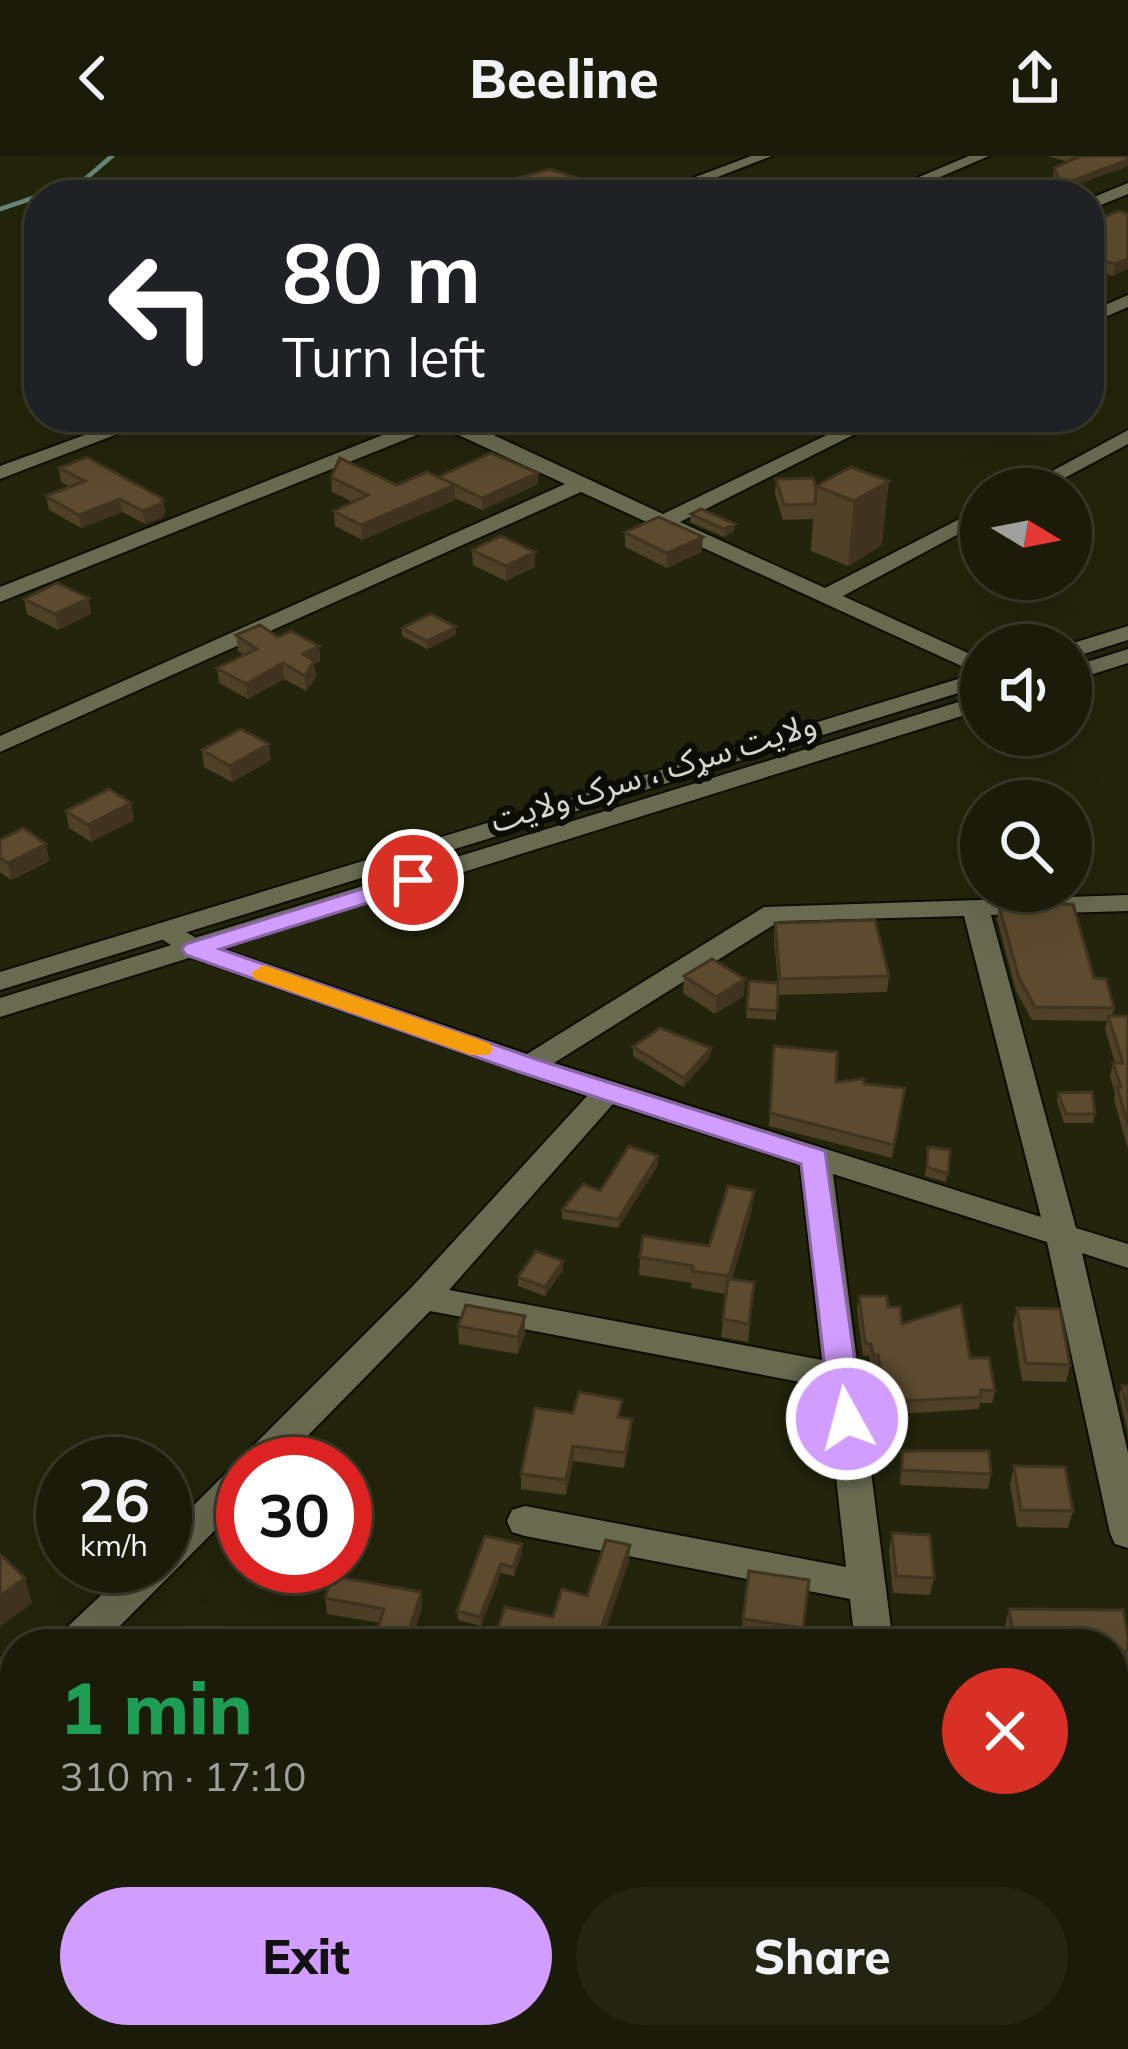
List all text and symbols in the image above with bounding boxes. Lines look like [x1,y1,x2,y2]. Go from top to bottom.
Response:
text: Beeline [469,44,659,112]
icon: back [60,45,126,111]
icon: share [1002,45,1068,111]
text: 80 m [282,219,481,324]
icon: left [84,228,240,384]
text: Turn left [282,323,485,391]
north arrow [960,468,1092,600]
map controls [960,468,1092,912]
button: sound [960,624,1092,756]
street label: ولایت سړک ، سرک ولایت [485,702,821,840]
button: search [960,780,1092,912]
pin [362,829,464,931]
icon: arrive [380,847,446,913]
position arrow [784,1356,910,1482]
speed limit sign: 30 [216,1437,372,1593]
text: 26 [78,1462,150,1537]
text: km/h [80,1526,148,1564]
text: 1 min [60,1662,253,1752]
button: close [942,1668,1068,1794]
text: 310 m · 17:10 [60,1752,306,1801]
button: Exit [60,1887,552,2025]
button: Share [576,1887,1068,2025]

